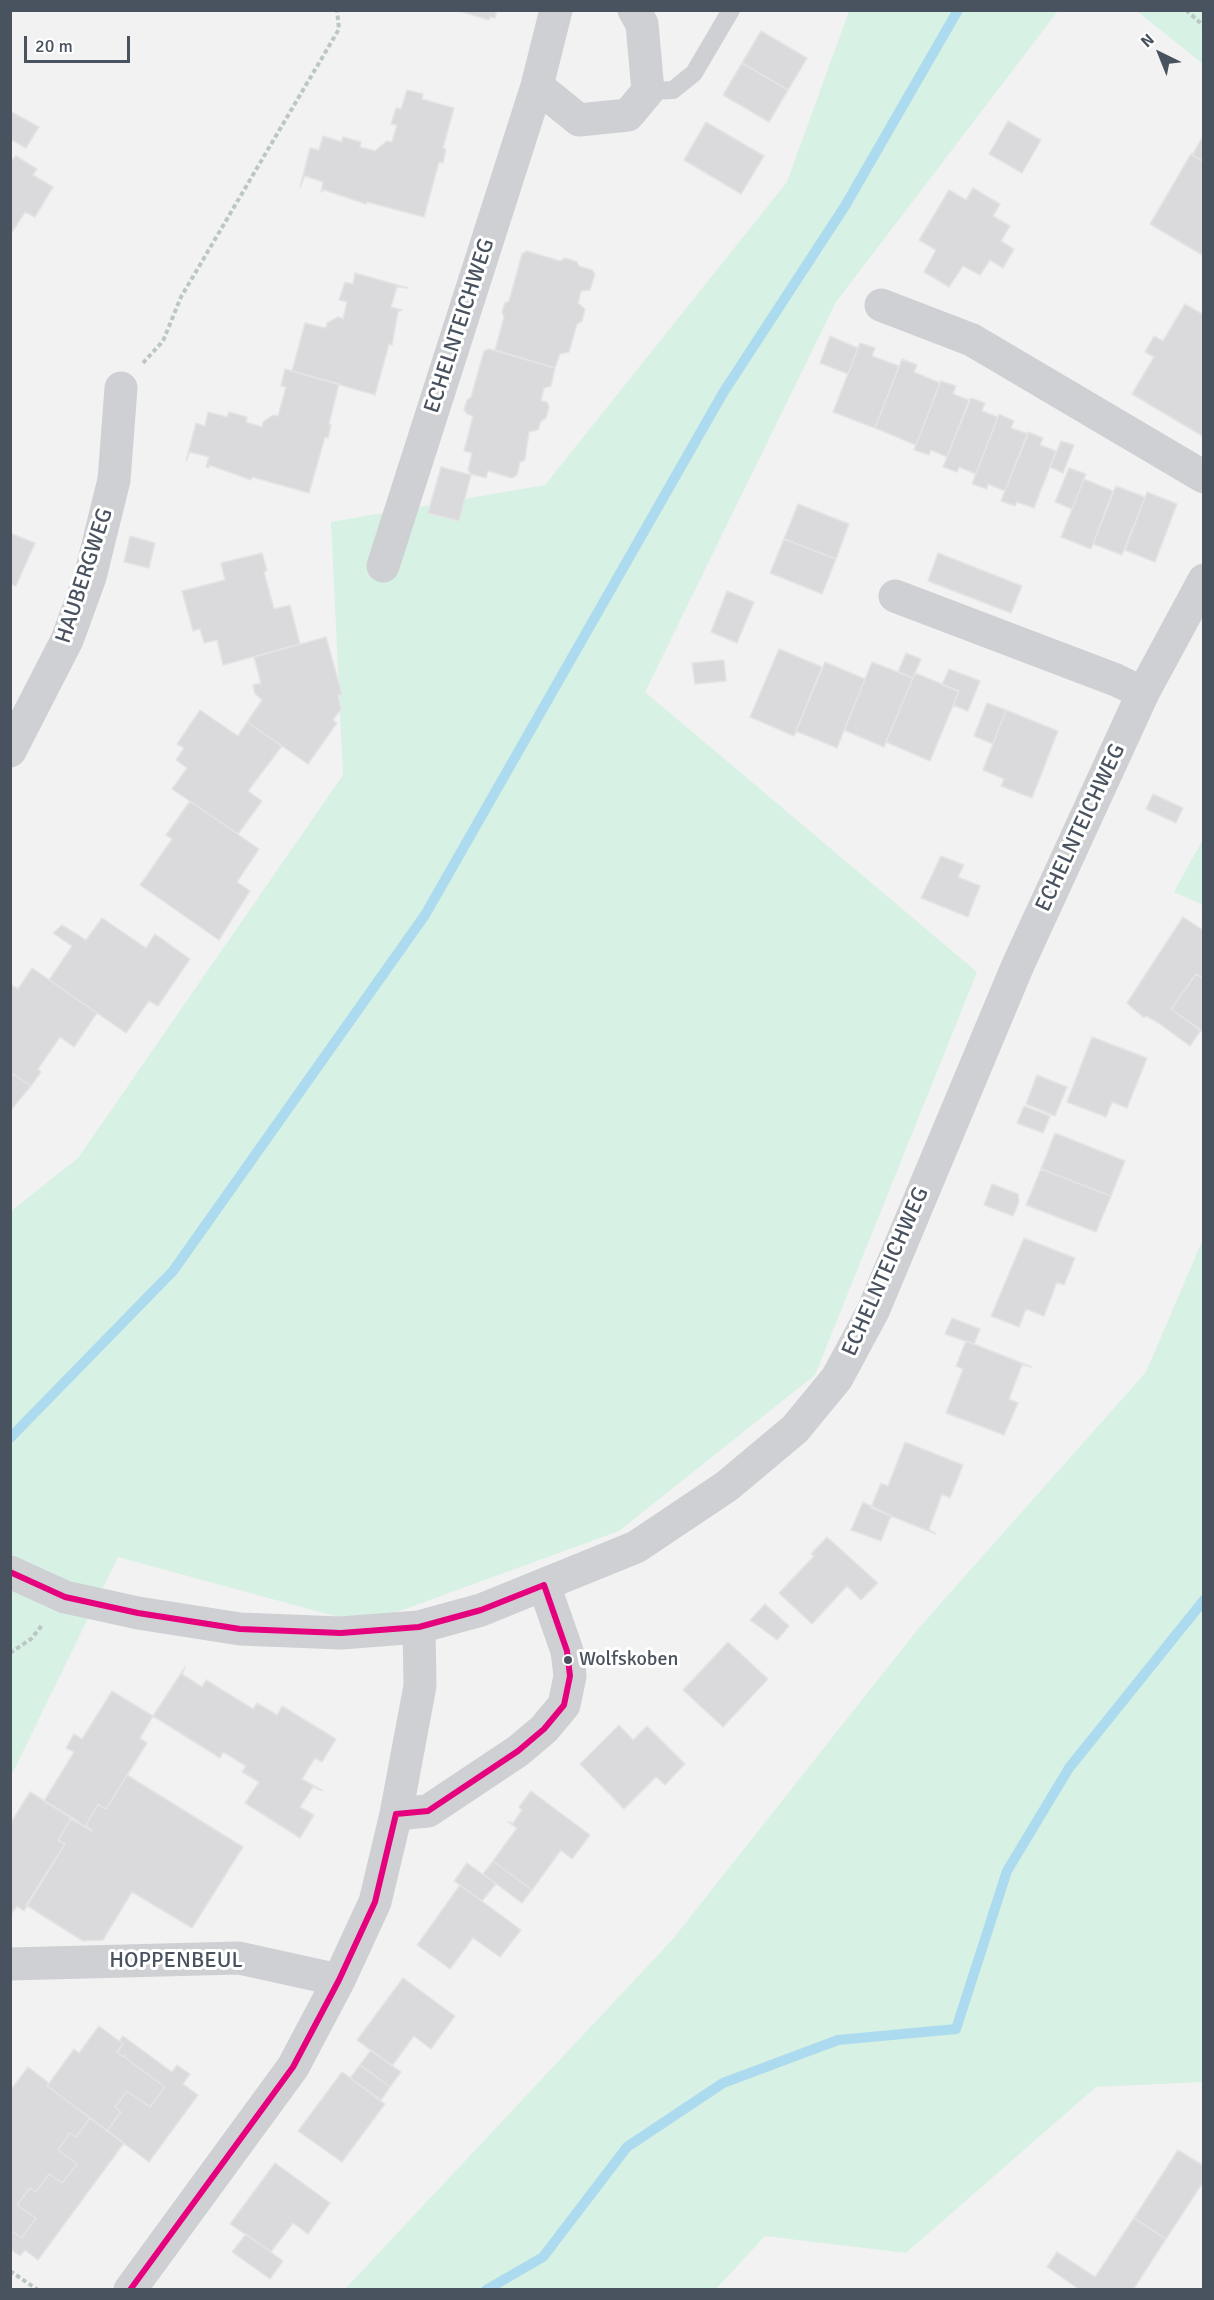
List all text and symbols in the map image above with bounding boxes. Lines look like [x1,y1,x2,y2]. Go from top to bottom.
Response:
scale bar [27,24,134,62]
north arrow [1130,24,1190,84]
text: N [1137,30,1159,52]
text: 20 m [35,35,73,57]
street label: ECHELNTEICHWEG [419,235,501,417]
street label: HAUBERGWEG [51,505,119,647]
street label: ECHELNTEICHWEG [1031,740,1131,916]
street label: ECHELNTEICHWEG [837,1183,935,1361]
place label: Wolfskoben [579,1648,678,1672]
marker: Wolfskoben [562,1654,574,1666]
street label: HOPPENBEUL [109,1948,243,1974]

